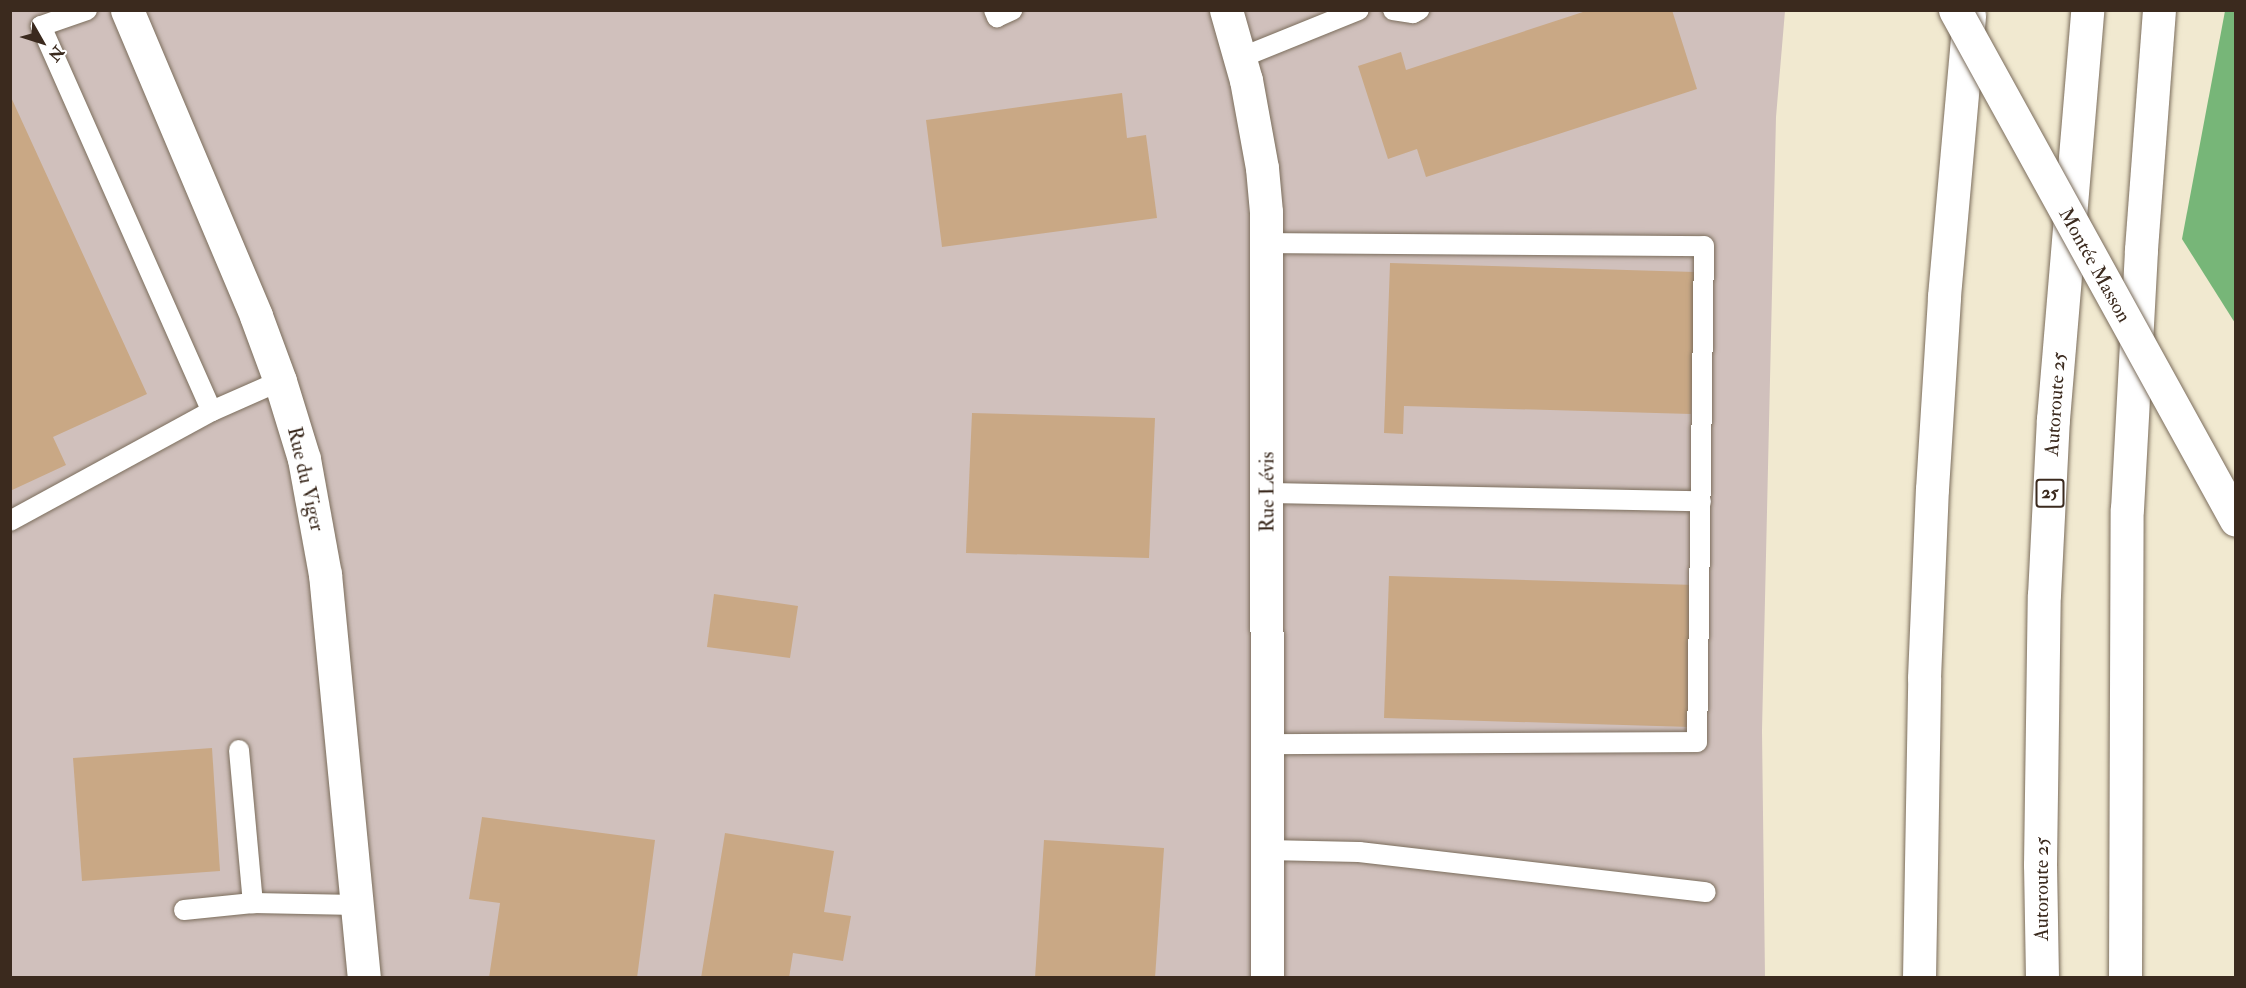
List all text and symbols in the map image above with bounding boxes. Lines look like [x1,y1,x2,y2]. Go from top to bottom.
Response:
north arrow [12,12,72,72]
text: N [44,41,68,65]
street label: Montée Masson [2054,204,2136,326]
street label: Autoroute 25 [2039,351,2071,457]
street label: Rue du Viger [282,424,330,534]
street label: Rue Lévis [1255,452,1279,532]
road number: 25 [2035,478,2065,508]
street label: Autoroute 25 [2029,837,2053,941]

